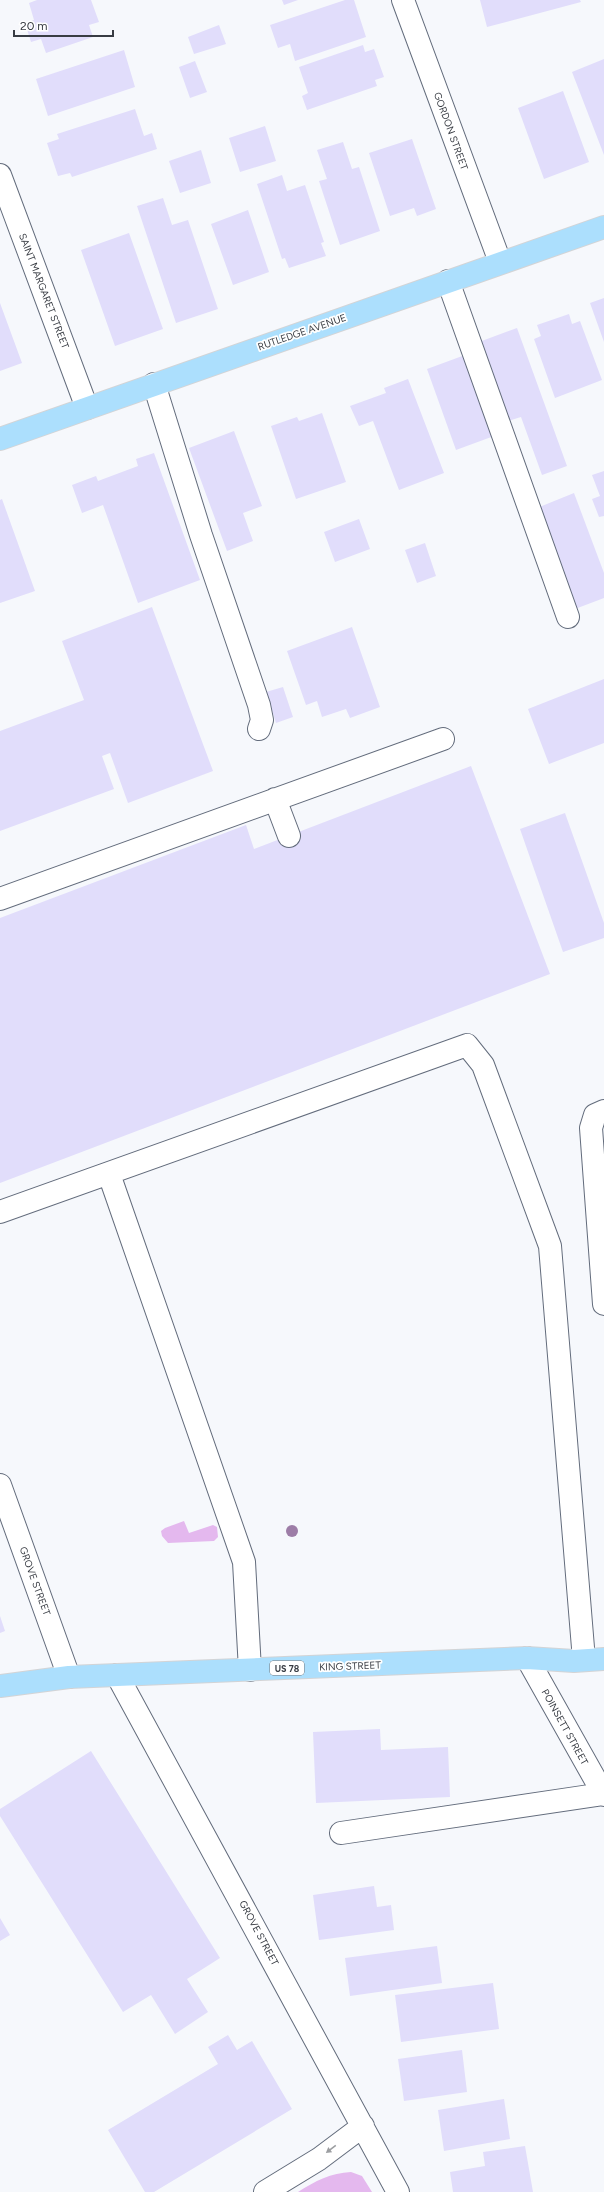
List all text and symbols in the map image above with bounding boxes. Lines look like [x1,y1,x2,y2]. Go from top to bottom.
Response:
scale bar [14,12,113,38]
text: 20 m [20,19,48,33]
street label: GORDON STREET [431,90,471,172]
street label: SAINT MARGARET STREET [16,231,72,351]
street label: RUTLEDGE AVENUE [256,311,348,353]
street label: GROVE STREET [17,1545,54,1618]
street label: KING STREET [319,1658,382,1674]
road number: US 78 [270,1661,304,1675]
street label: POINSETT STREET [539,1687,591,1768]
street label: GROVE STREET [236,1898,282,1968]
one-way arrow [326,2145,337,2154]

